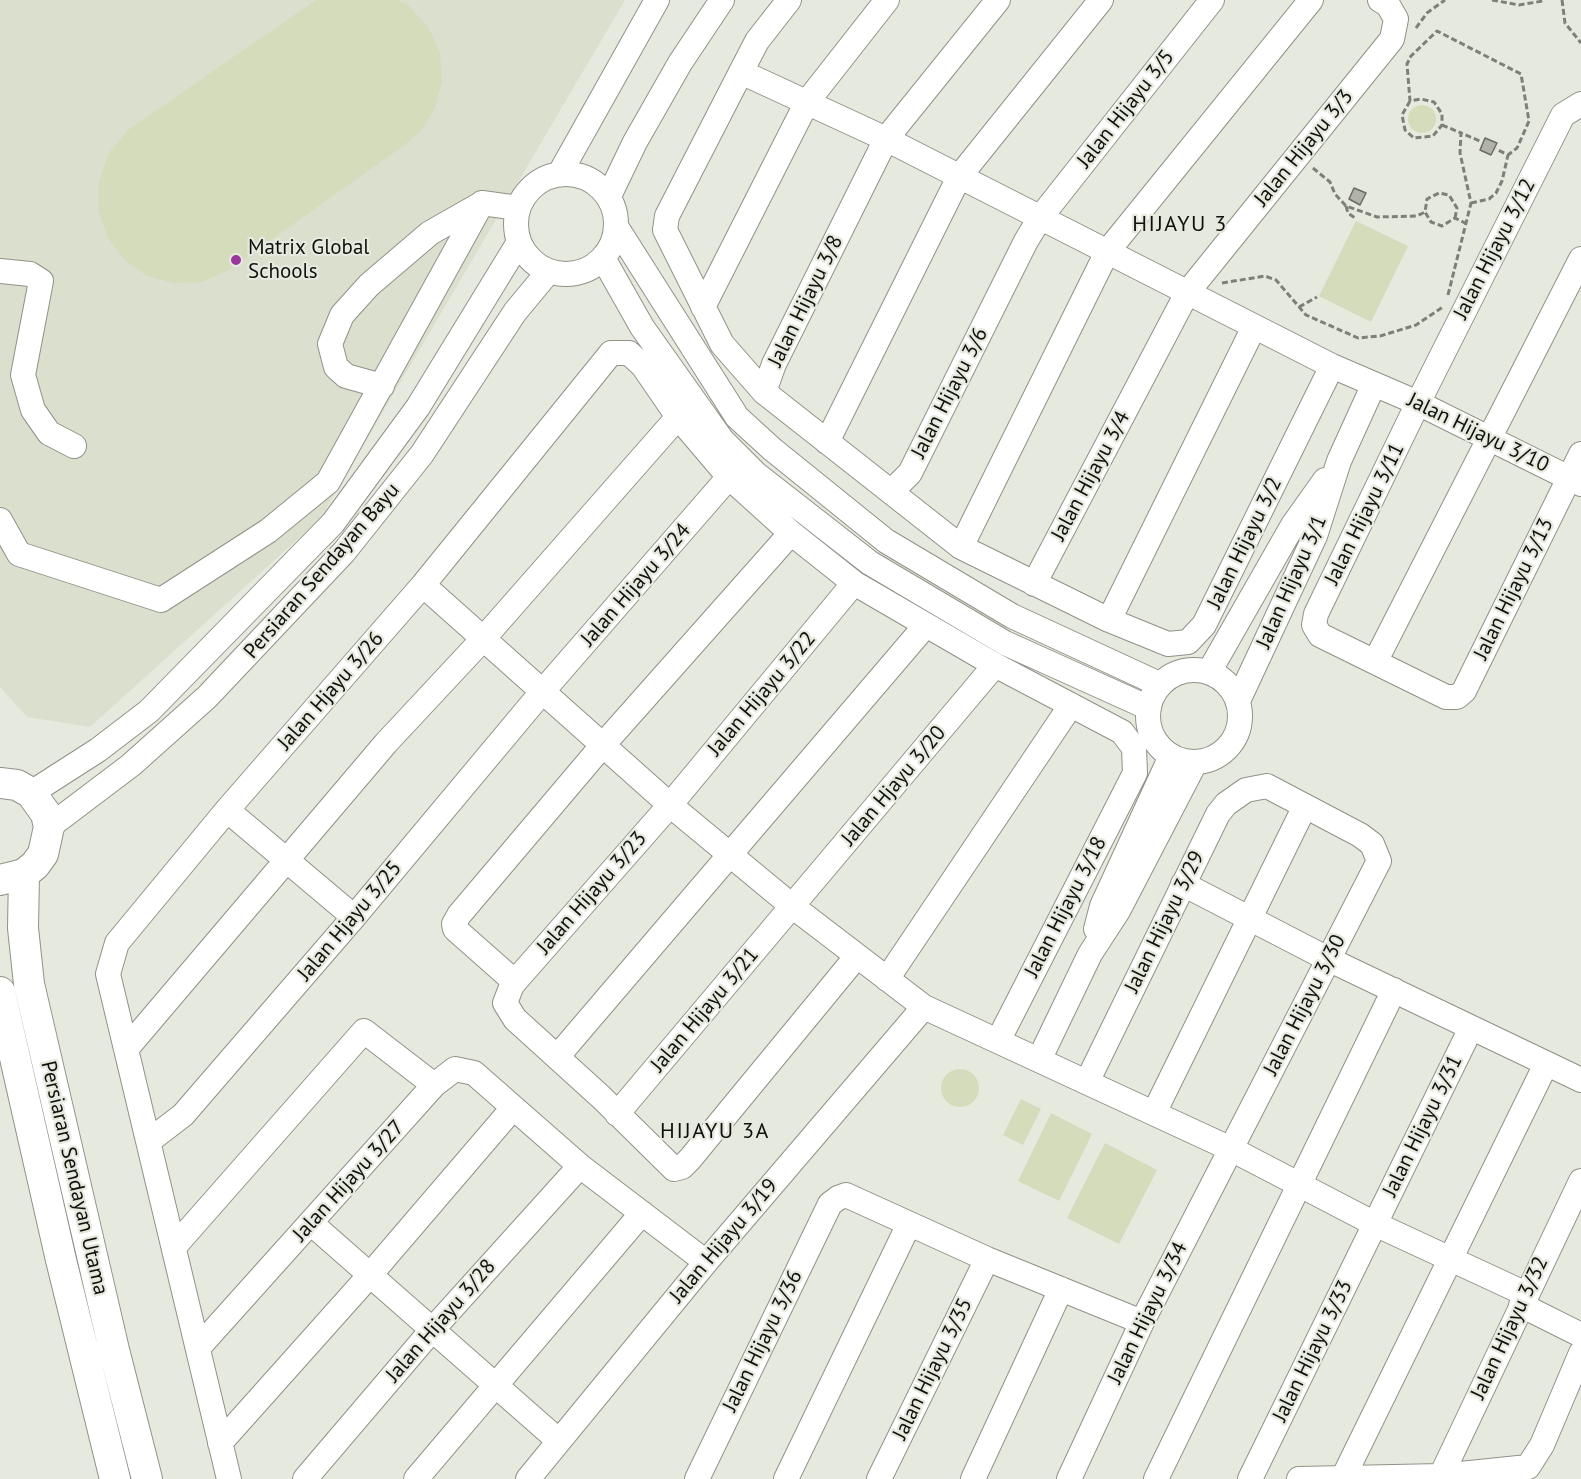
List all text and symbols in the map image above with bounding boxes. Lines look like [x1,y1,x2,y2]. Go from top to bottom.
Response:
street label: Jalan Hijayu 3/5 [1072,45,1180,173]
street label: Jalan Hijayu 3/3 [1249,85,1359,211]
street label: Jalan Hijayu 3/12 [1449,174,1541,324]
district label: HIJAYU 3 [1132,212,1228,238]
street label: Jalan Hijayu 3/8 [763,231,849,371]
place label: Matrix Global Schools [248,235,369,285]
marker: Matrix Global Schools [229,253,243,267]
street label: Jalan Hijayu 3/6 [906,324,994,462]
street label: Jalan Hijayu 3/10 [1403,388,1553,478]
street label: Jalan Hijayu 3/4 [1046,407,1136,545]
street label: Jalan Hijayu 3/11 [1320,439,1410,589]
street label: Jalan Hijayu 3/2 [1202,473,1288,613]
street label: Persiaran Sendayan Bayu [239,478,405,664]
street label: Jalan Hijayu 3/1 [1251,512,1333,652]
street label: Jalan Hijayu 3/13 [1469,514,1559,664]
street label: Jalan Hijayu 3/24 [576,518,696,652]
street label: Jalan Hjayu 3/26 [273,627,389,755]
street label: Jalan Hijayu 3/22 [703,627,821,761]
street label: Jalan Hjayu 3/20 [837,721,951,851]
street label: Jalan Hijayu 3/23 [532,826,652,960]
street label: Jalan Hijayu 3/18 [1020,832,1112,982]
street label: Jalan Hijayu 3/29 [1120,847,1210,997]
street label: Jalan Hjayu 3/25 [293,856,407,986]
street label: Jalan Hijayu 3/30 [1259,930,1351,1080]
street label: Jalan Hijayu 3/21 [646,943,764,1077]
street label: Jalan Hijayu 3/31 [1378,1051,1468,1201]
street label: Persiaran Sendayan Utama [35,1059,113,1297]
street label: Jalan Hijayu 3/27 [288,1115,410,1247]
district label: HIJAYU 3A [660,1119,770,1145]
street label: Jalan Hijayu 3/19 [665,1174,783,1308]
street label: Jalan Hijayu 3/34 [1103,1238,1193,1388]
street label: Jalan Hijayu 3/32 [1466,1253,1554,1403]
street label: Jalan Hijayu 3/28 [381,1254,501,1388]
street label: Jalan Hijayu 3/36 [718,1266,808,1416]
street label: Jalan Hijayu 3/33 [1268,1276,1358,1426]
street label: Jalan Hijayu 3/35 [888,1294,978,1444]

